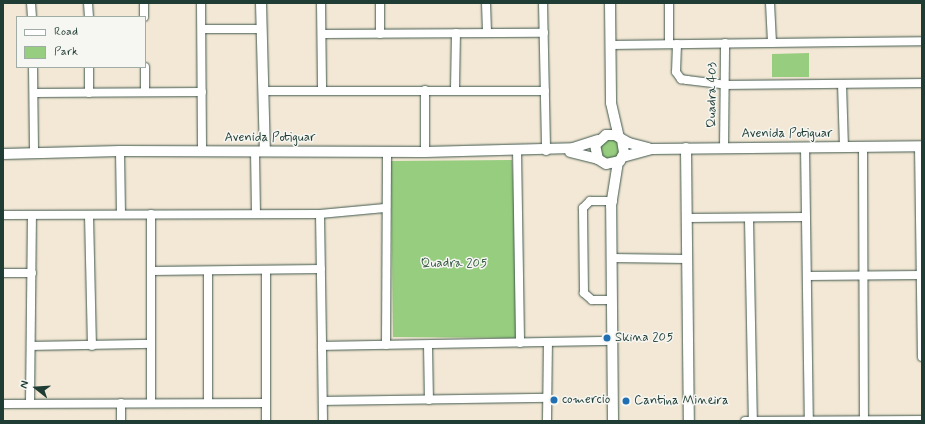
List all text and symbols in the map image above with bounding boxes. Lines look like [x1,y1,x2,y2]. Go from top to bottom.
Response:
legend [16,16,146,68]
text: Road [54,24,78,40]
text: Park [54,44,78,60]
street label: Quadra 403 [705,62,721,128]
street label: Avenida Potiguar [742,126,832,142]
street label: Avenida Potiguar [225,130,315,146]
park label: Quadra 205 [421,256,487,272]
place label: Skina 205 [615,330,673,346]
marker: Skina 205 [602,333,612,343]
north arrow [16,368,56,408]
text: N [17,379,32,390]
place label: comercio [562,392,610,408]
place label: Cantina Mineira [634,393,725,409]
marker: comercio [549,395,559,405]
marker: Cantina Mineira [621,396,631,406]

